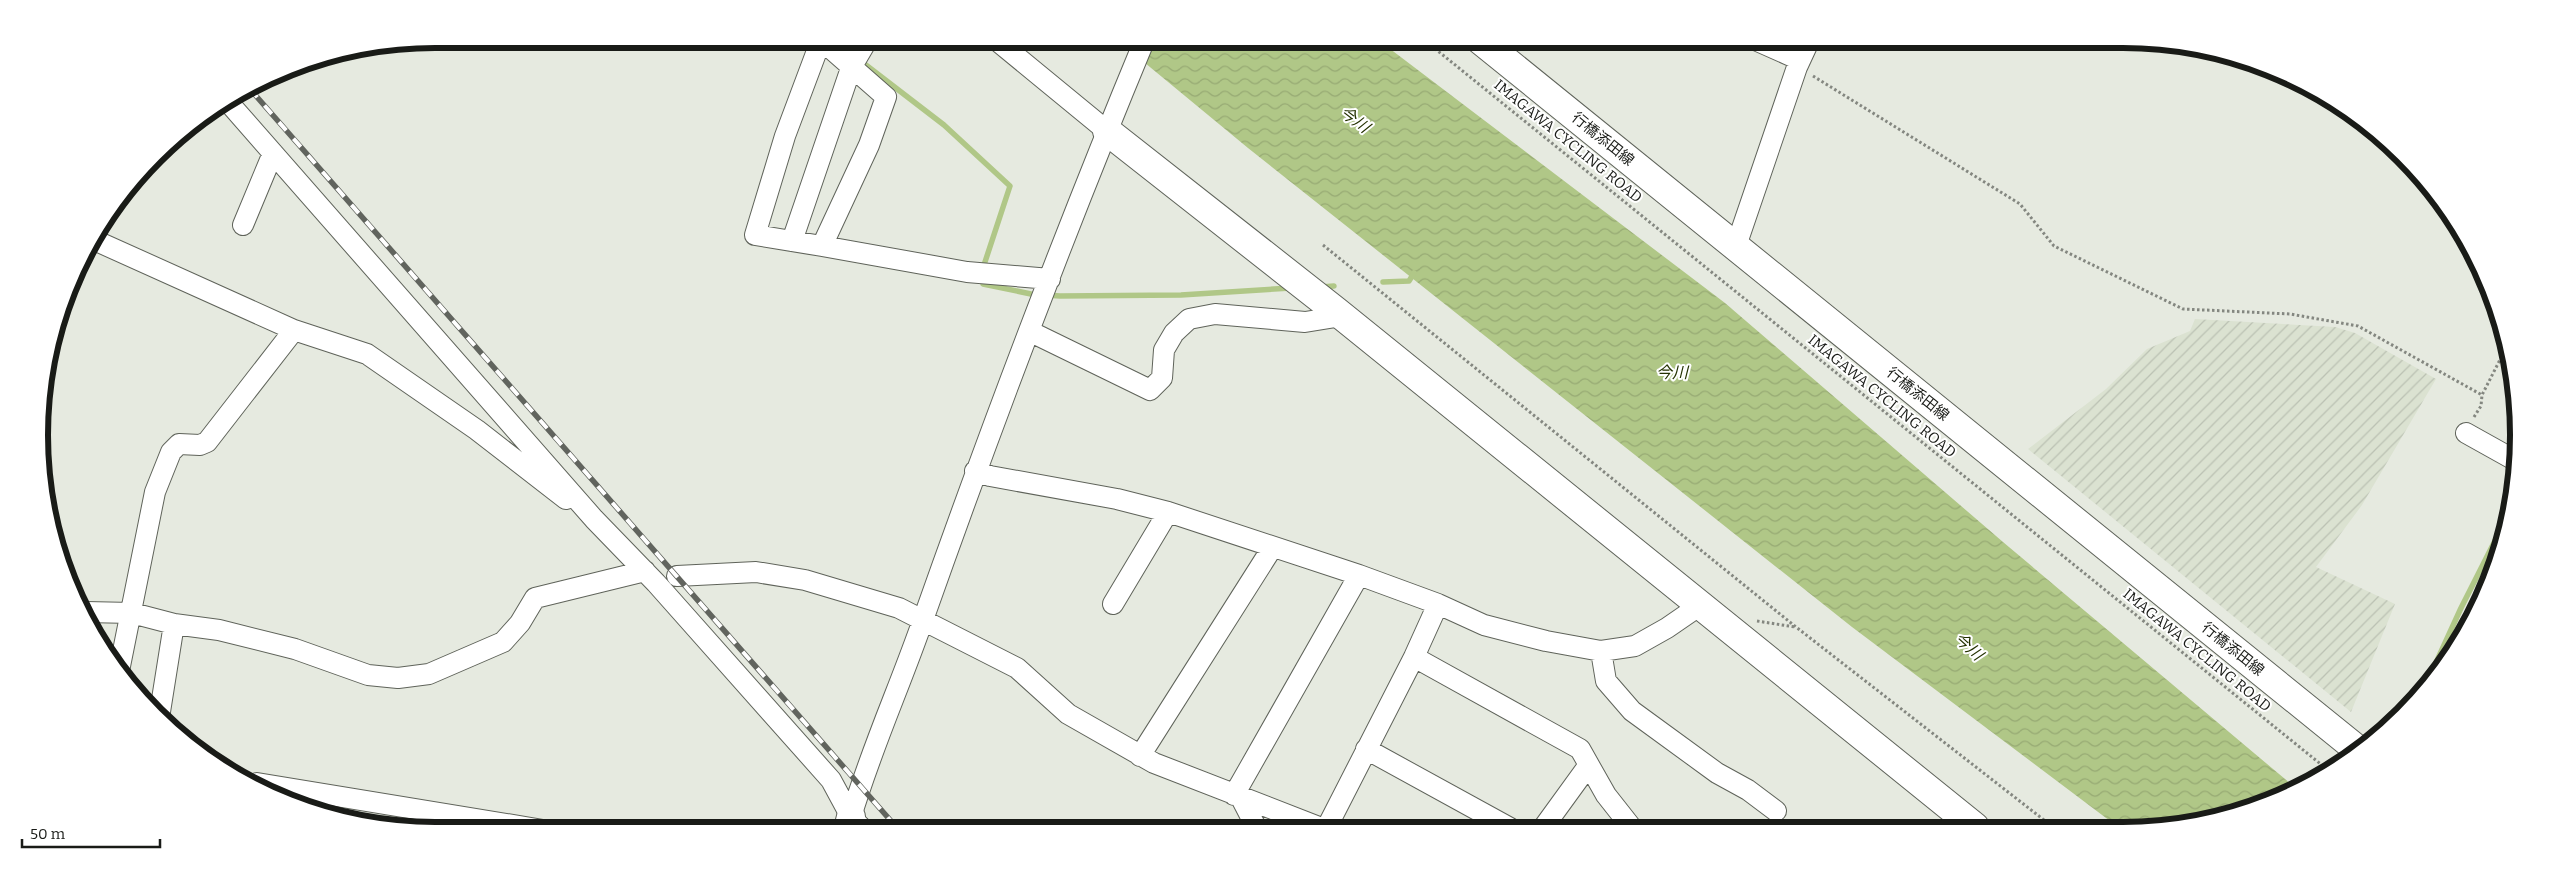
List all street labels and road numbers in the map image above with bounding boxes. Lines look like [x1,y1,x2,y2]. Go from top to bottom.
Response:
street label: IMAGAWA CYCLING ROAD [1490,76,1646,206]
street label: 行橋添田線 [1568,108,1638,170]
street label: IMAGAWA CYCLING ROAD [1804,331,1960,461]
street label: 行橋添田線 [1883,363,1953,425]
street label: IMAGAWA CYCLING ROAD [2119,585,2275,715]
street label: 行橋添田線 [2198,618,2268,680]

